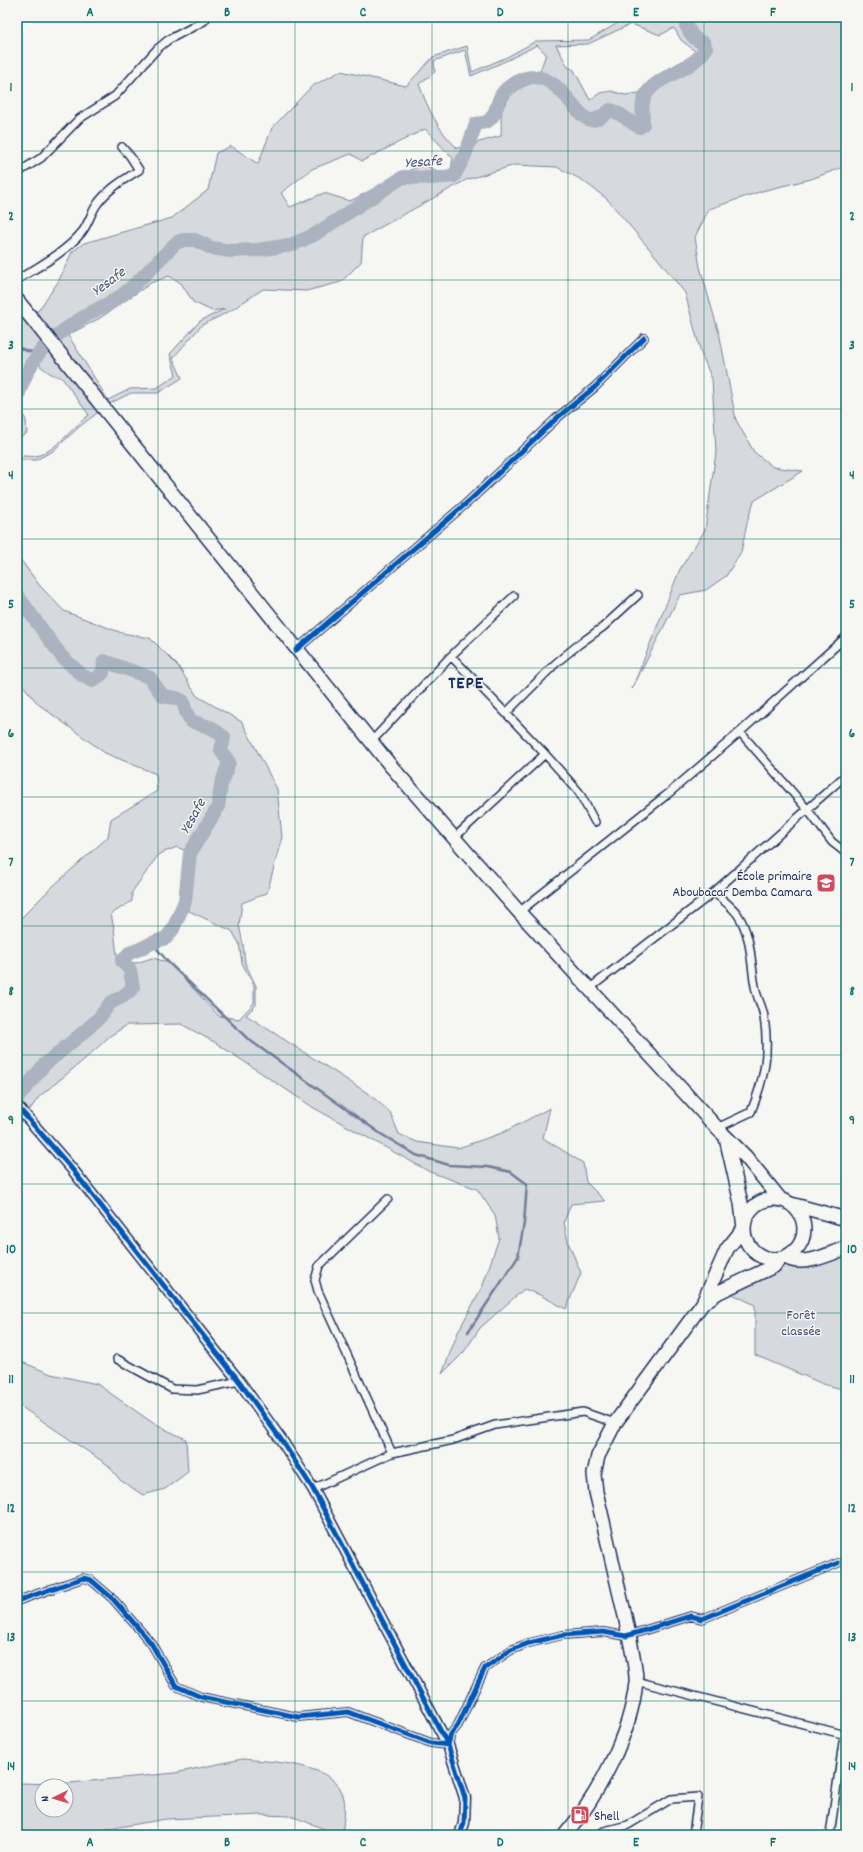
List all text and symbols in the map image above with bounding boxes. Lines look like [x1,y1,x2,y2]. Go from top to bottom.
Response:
text: A [86,4,94,23]
text: B [224,4,230,23]
text: C [360,4,367,23]
text: D [497,4,504,23]
text: E [633,4,640,23]
text: F [770,4,776,23]
text: 1 [10,79,13,98]
text: 1 [851,79,854,98]
water label: Yesafe [404,151,444,175]
text: 2 [8,208,14,227]
text: 2 [849,208,855,227]
water label: Yesafe [88,262,132,303]
text: 3 [8,337,14,356]
text: 3 [849,337,855,356]
text: 4 [8,467,14,486]
text: 4 [849,467,855,486]
text: 5 [8,596,14,615]
text: 5 [849,596,855,615]
district label: TEPE [448,672,484,697]
text: 6 [8,725,15,744]
text: 6 [849,725,856,744]
water label: Yesafe [175,794,213,839]
text: 7 [9,854,14,873]
text: 7 [850,854,855,873]
place label: École primaire Aboubacar Demba Camara [673,867,812,903]
school or university icon: École primaire Aboubacar Demba Camara [815,872,837,894]
text: 8 [8,983,14,1002]
text: 8 [849,983,855,1002]
text: 9 [8,1112,14,1131]
text: 9 [849,1112,855,1131]
text: 10 [6,1241,16,1260]
text: 10 [847,1241,857,1260]
park label: Forêt classée [781,1306,821,1342]
text: 11 [8,1371,14,1390]
text: 11 [849,1371,855,1390]
text: 12 [7,1500,16,1519]
text: 12 [848,1500,857,1519]
text: 13 [7,1629,16,1648]
text: 13 [848,1629,857,1648]
text: 14 [7,1758,15,1777]
text: 14 [848,1758,856,1777]
north arrow [34,1778,74,1818]
text: N [38,1795,54,1802]
fuel station icon: Shell [569,1804,591,1826]
place label: Shell [594,1807,620,1827]
text: A [86,1834,94,1852]
text: B [224,1834,230,1852]
text: C [360,1834,367,1852]
text: D [497,1834,504,1852]
text: E [633,1834,640,1852]
text: F [770,1834,776,1852]

